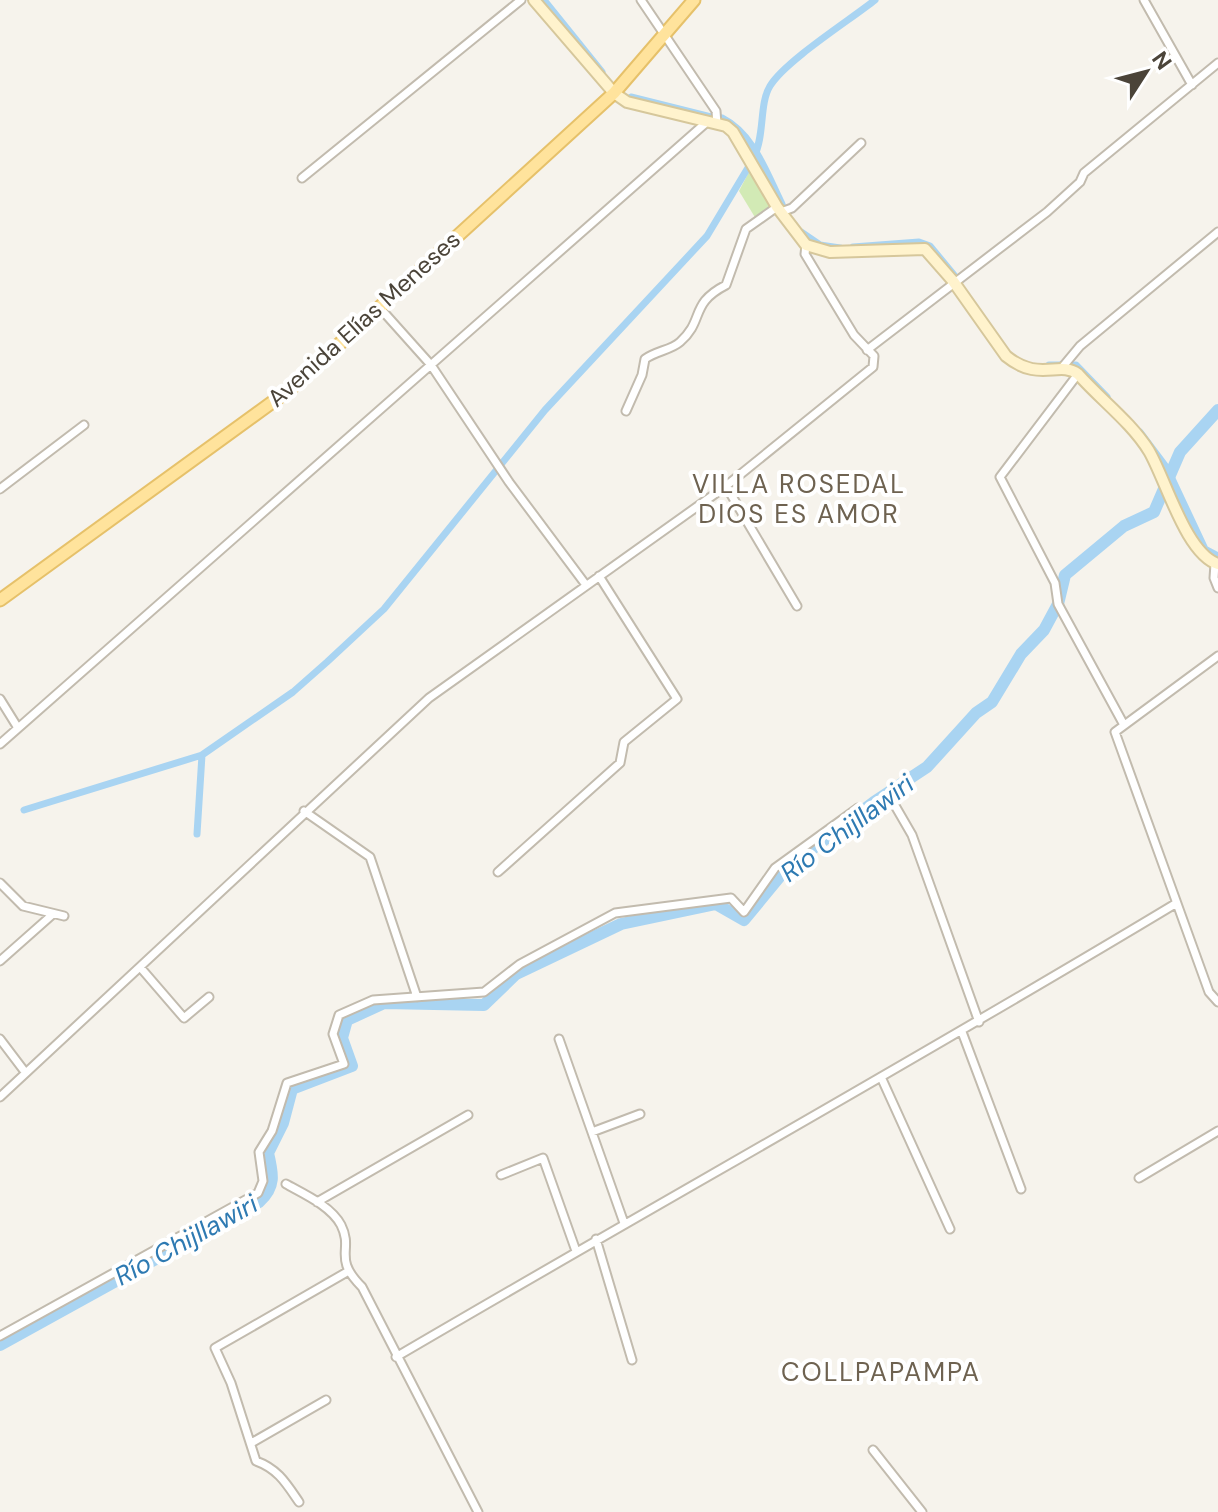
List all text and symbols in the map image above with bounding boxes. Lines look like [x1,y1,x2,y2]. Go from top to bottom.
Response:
north arrow [1106,32,1186,112]
text: N [1145,46,1178,76]
street label: Avenida Elías Meneses [261,224,467,413]
district label: VILLA ROSEDAL DIOS ES AMOR [692,467,906,531]
water label: Río Chijllawiri [773,766,921,889]
water label: Río Chijllawiri [108,1186,264,1293]
district label: COLLPAPAMPA [781,1355,981,1389]

